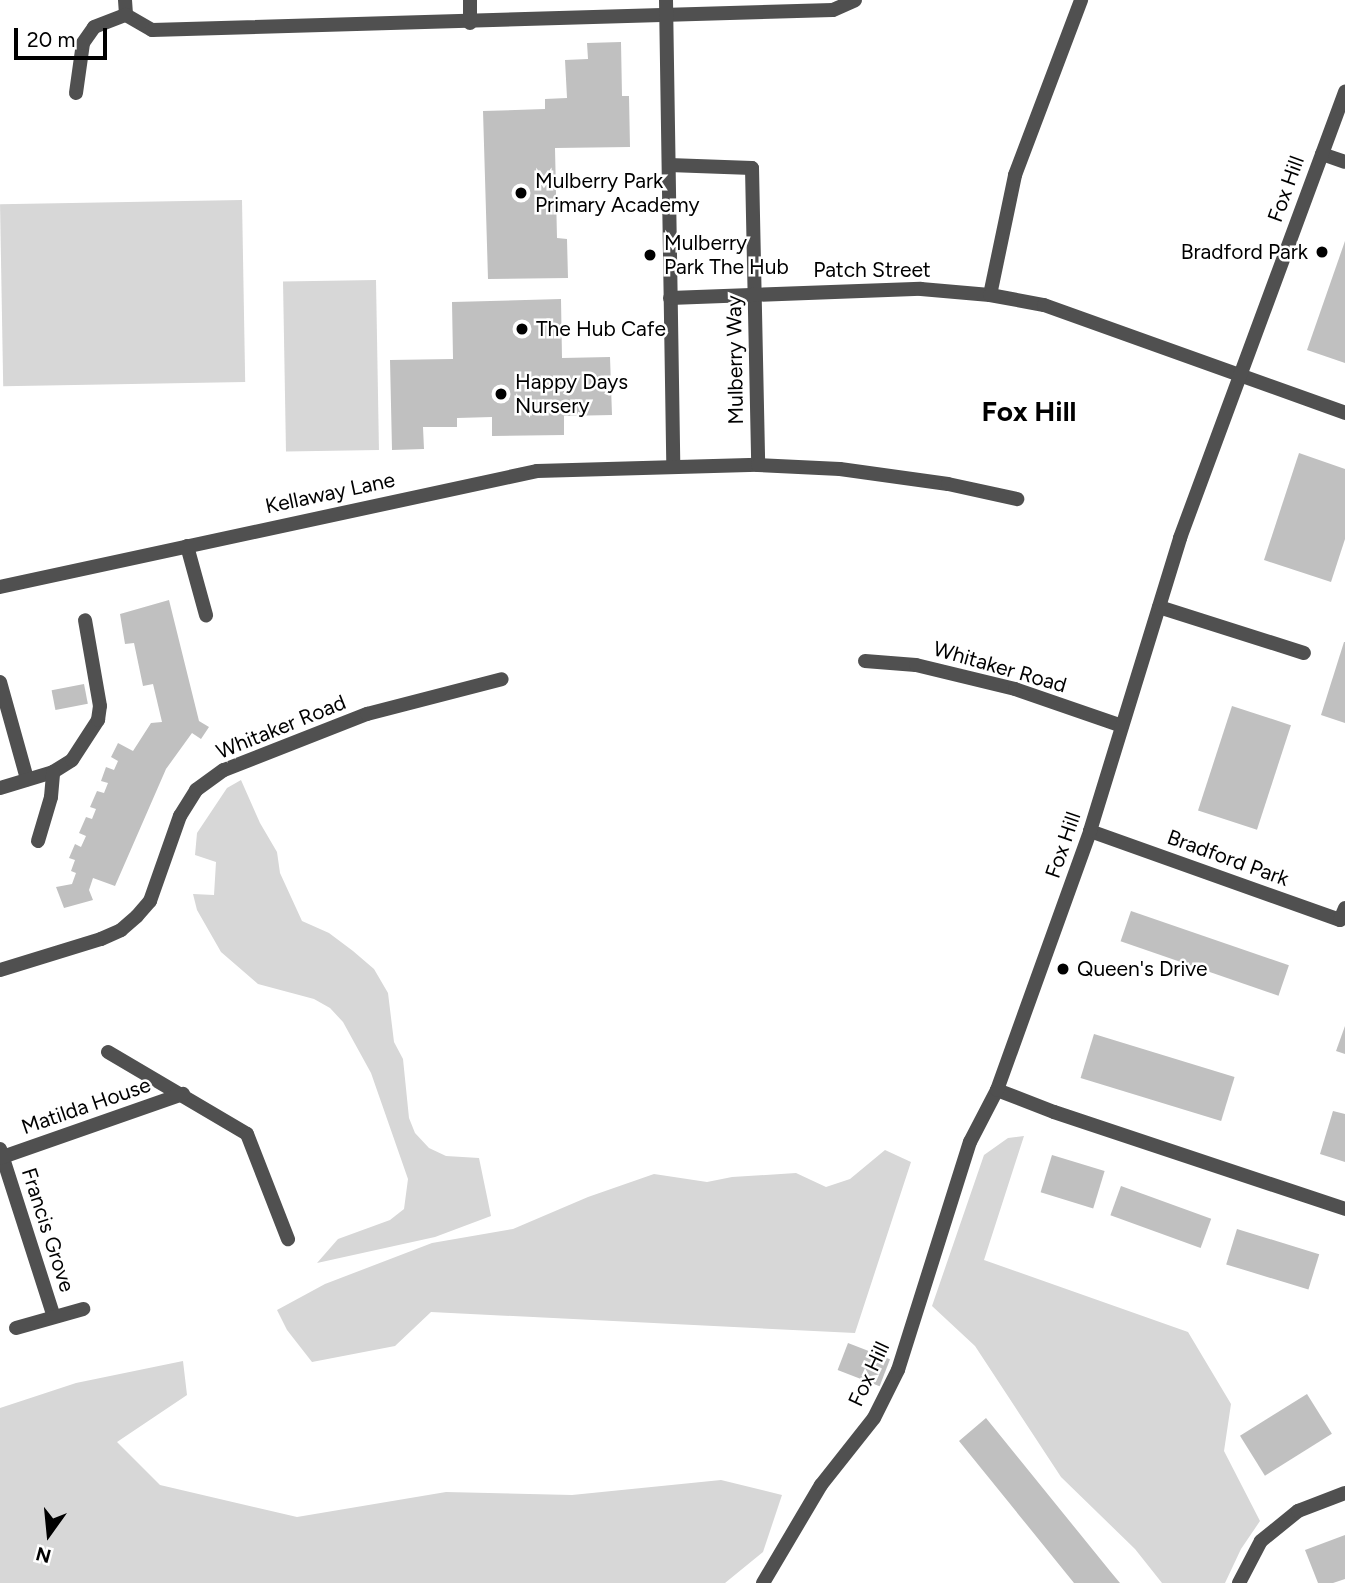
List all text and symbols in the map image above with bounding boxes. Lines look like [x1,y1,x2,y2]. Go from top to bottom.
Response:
scale bar [18,14,110,58]
text: 20 m [27,27,75,52]
street label: Fox Hill [1262,153,1310,225]
place label: Mulberry Park Primary Academy [535,168,700,218]
marker: Mulberry Park Primary Academy [513,185,529,201]
place label: Mulberry Park The Hub [664,230,789,280]
place label: Bradford Park [1181,239,1308,265]
marker: Bradford Park [1314,244,1330,260]
marker: Mulberry Park The Hub [642,247,658,263]
street label: Patch Street [813,257,931,283]
street label: Mulberry Way [721,295,749,425]
place label: The Hub Cafe [536,316,666,342]
marker: The Hub Cafe [514,321,530,337]
place label: Happy Days Nursery [515,369,628,419]
marker: Happy Days Nursery [493,386,509,402]
district label: Fox Hill [982,394,1076,428]
street label: Kellaway Lane [263,467,397,519]
street label: Whitaker Road [930,636,1070,698]
street label: Whitaker Road [213,690,349,764]
street label: Fox Hill [1040,809,1086,881]
street label: Bradford Park [1164,824,1292,892]
place label: Queen's Drive [1077,956,1207,982]
marker: Queen's Drive [1055,961,1071,977]
street label: Matilda House [18,1072,154,1140]
street label: Francis Grove [16,1165,80,1295]
street label: Fox Hill [843,1338,895,1410]
north arrow [14,1499,84,1569]
text: N [33,1542,54,1568]

